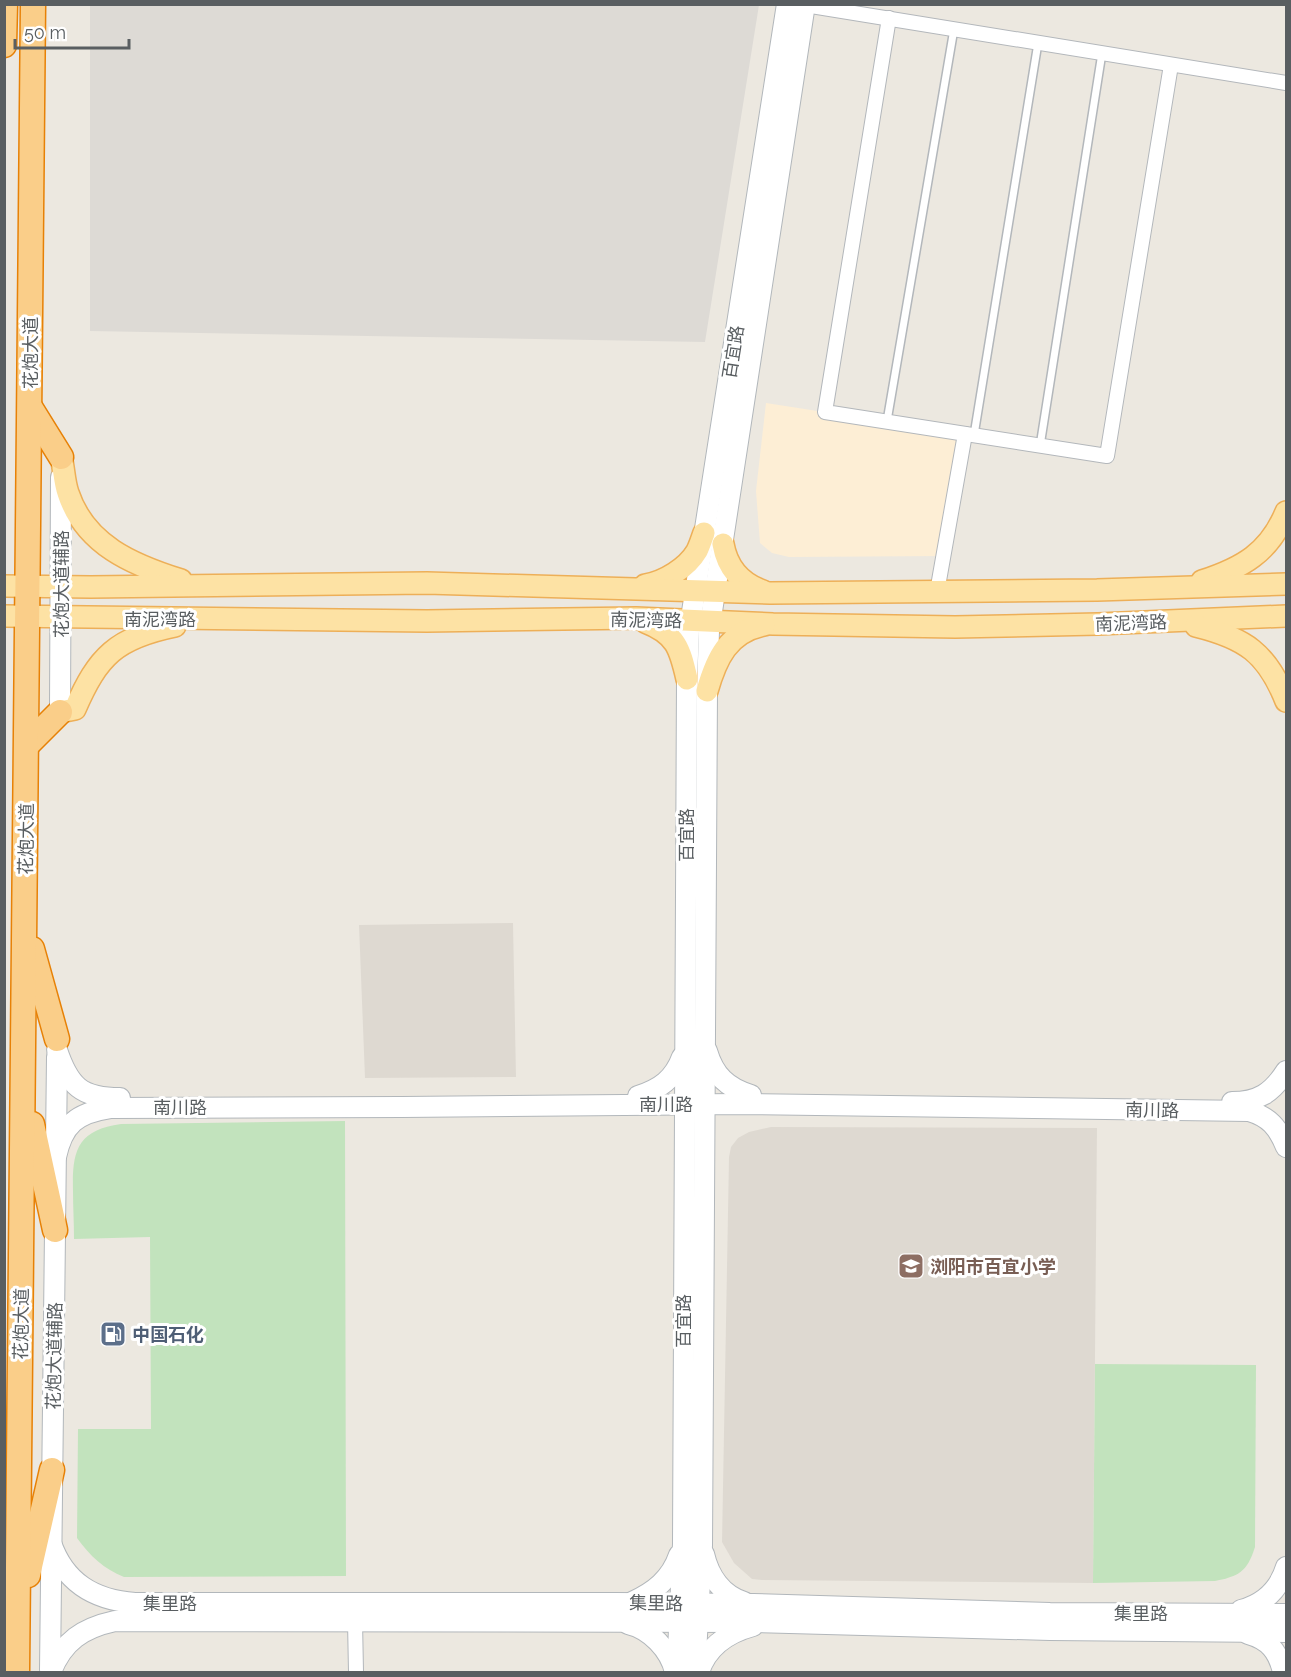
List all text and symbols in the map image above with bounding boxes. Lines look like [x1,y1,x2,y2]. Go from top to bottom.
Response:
scale bar [15,12,129,50]
text: 50 m [24,22,66,43]
street label: 花炮大道 [20,317,41,389]
street label: 百宜路 [718,324,748,380]
street label: 花炮大道辅路 [51,530,72,638]
street label: 南泥湾路 [124,609,196,630]
street label: 南泥湾路 [610,609,682,631]
street label: 南泥湾路 [1095,611,1167,635]
street label: 花炮大道 [15,803,37,875]
street label: 百宜路 [676,808,697,862]
street label: 南川路 [639,1094,693,1115]
street label: 南川路 [153,1097,207,1118]
street label: 南川路 [1125,1099,1179,1121]
school or university icon: 浏阳市百宜小学 [896,1251,926,1281]
place label: 浏阳市百宜小学 [930,1256,1056,1277]
street label: 花炮大道 [10,1288,32,1360]
street label: 百宜路 [673,1294,694,1348]
street label: 花炮大道辅路 [43,1302,65,1410]
fuel station icon: 中国石化 [98,1319,128,1349]
place label: 中国石化 [132,1324,204,1345]
street label: 集里路 [629,1592,683,1614]
street label: 集里路 [143,1593,197,1614]
street label: 集里路 [1114,1603,1168,1624]

